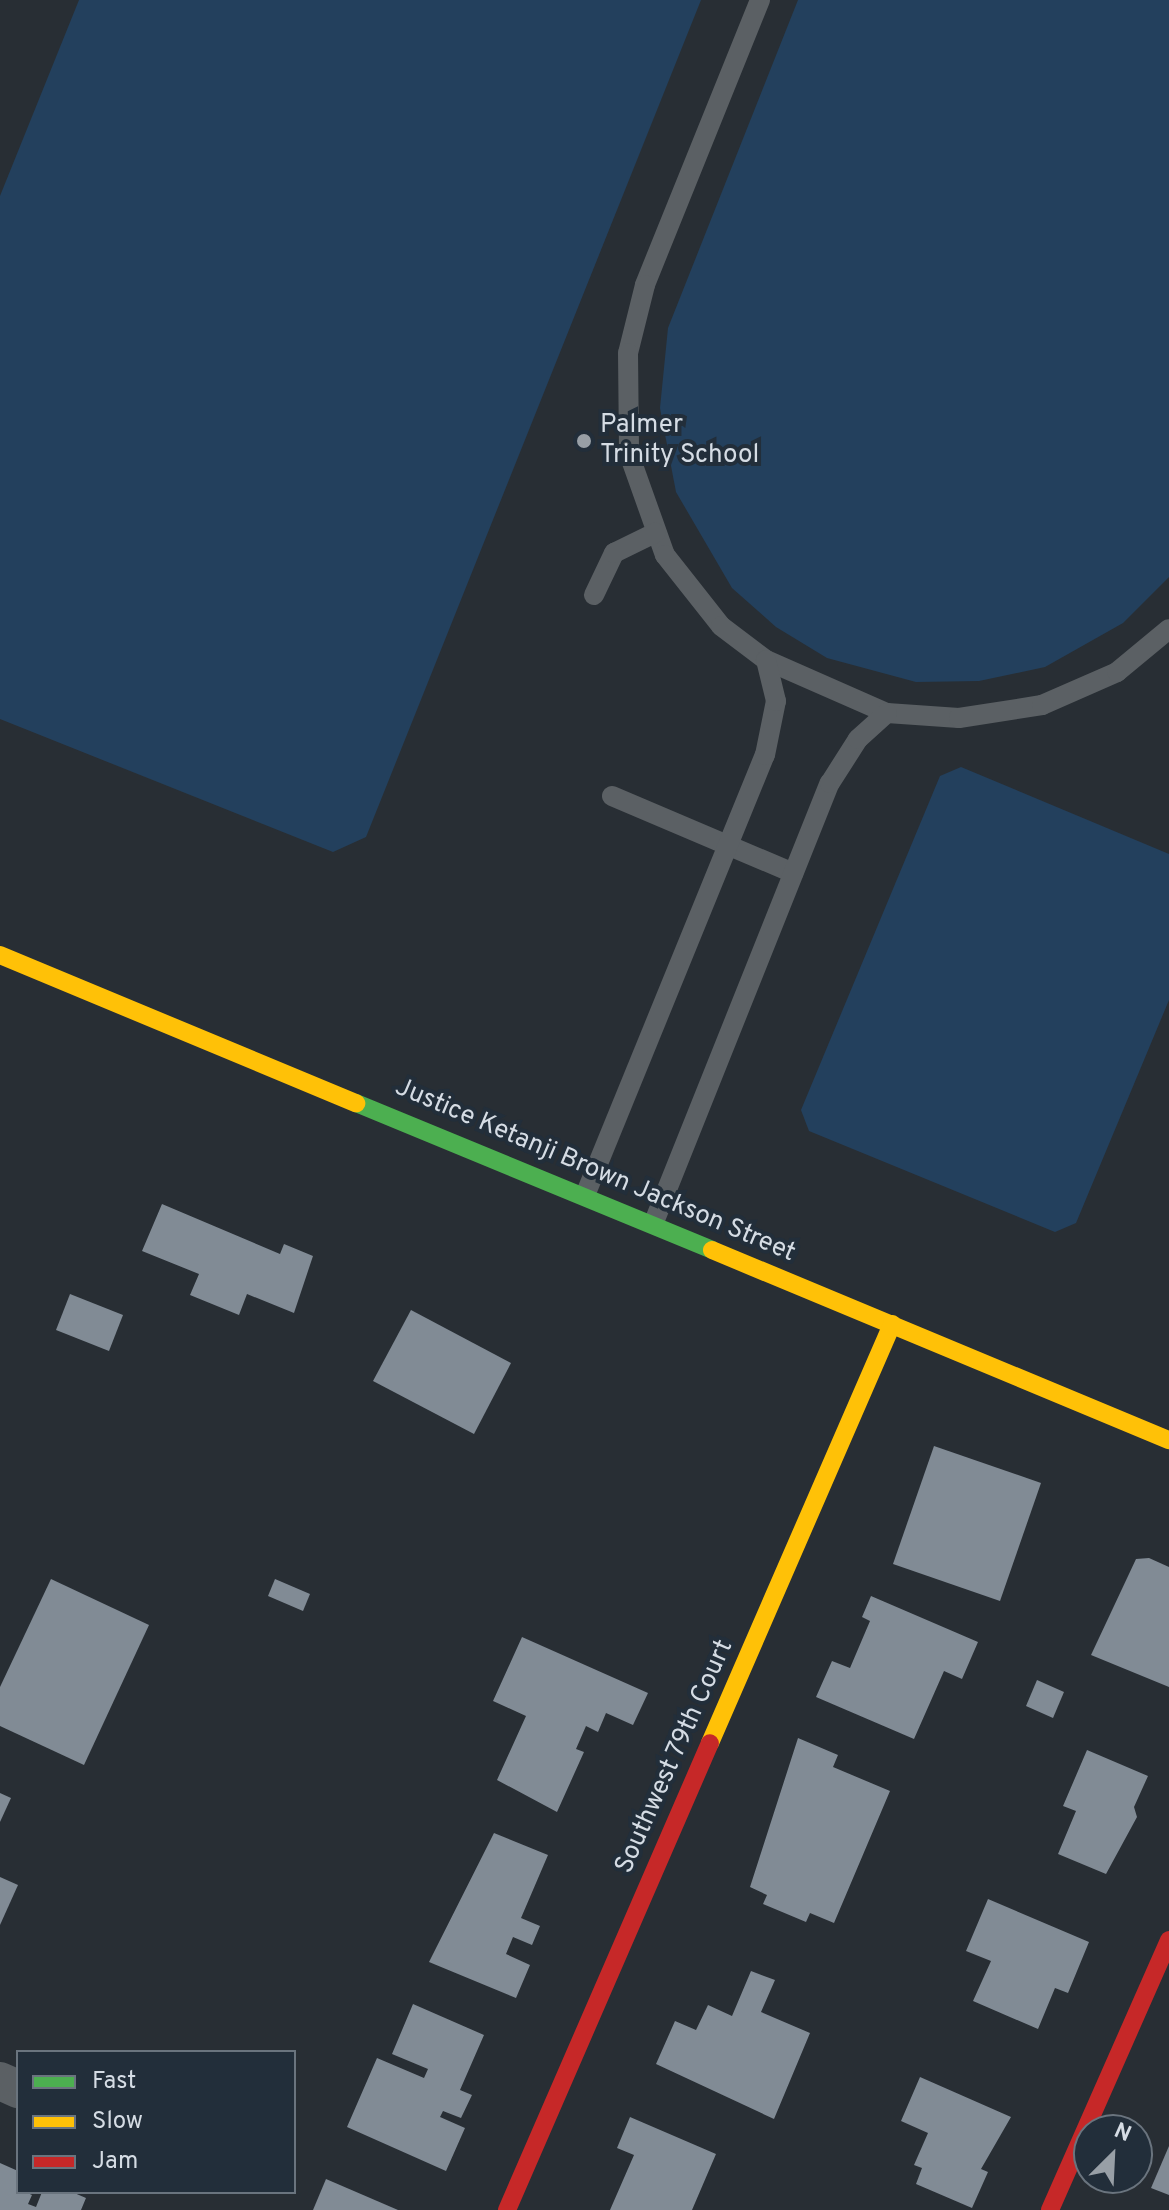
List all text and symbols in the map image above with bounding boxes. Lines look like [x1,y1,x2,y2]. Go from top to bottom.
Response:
place label: Palmer Trinity School [600,410,759,472]
marker: Palmer Trinity School [575,432,593,450]
street label: Justice Ketanji Brown Jackson Street [390,1072,800,1270]
street label: Southwest 79th Court [609,1635,741,1879]
legend [16,2050,296,2194]
text: Fast [92,2067,136,2097]
text: Slow [92,2107,143,2137]
north arrow [1073,2114,1153,2194]
text: N [1109,2118,1135,2149]
text: Jam [92,2147,138,2177]

